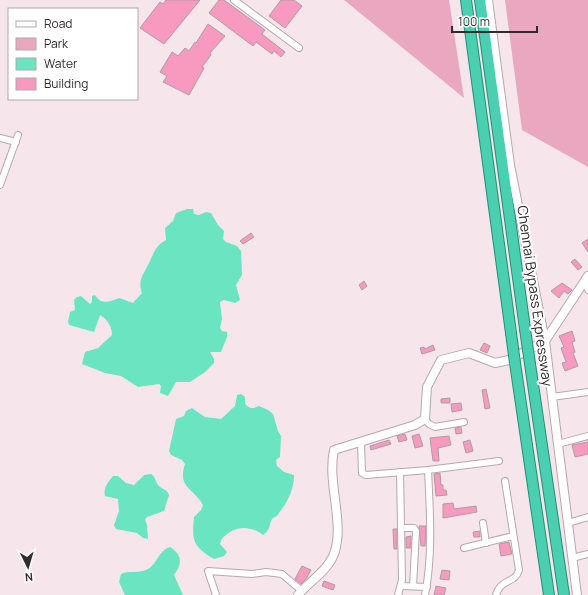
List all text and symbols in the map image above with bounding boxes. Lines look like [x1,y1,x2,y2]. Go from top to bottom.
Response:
legend [8,8,138,100]
scale bar [452,8,537,34]
text: 100 m [458,13,490,30]
text: Road [44,15,72,32]
text: Park [44,35,69,52]
text: Water [44,55,78,72]
text: Building [44,75,88,92]
street label: Chennai Bypass Expressway [513,204,558,388]
north arrow [8,547,48,587]
text: N [24,570,34,585]

